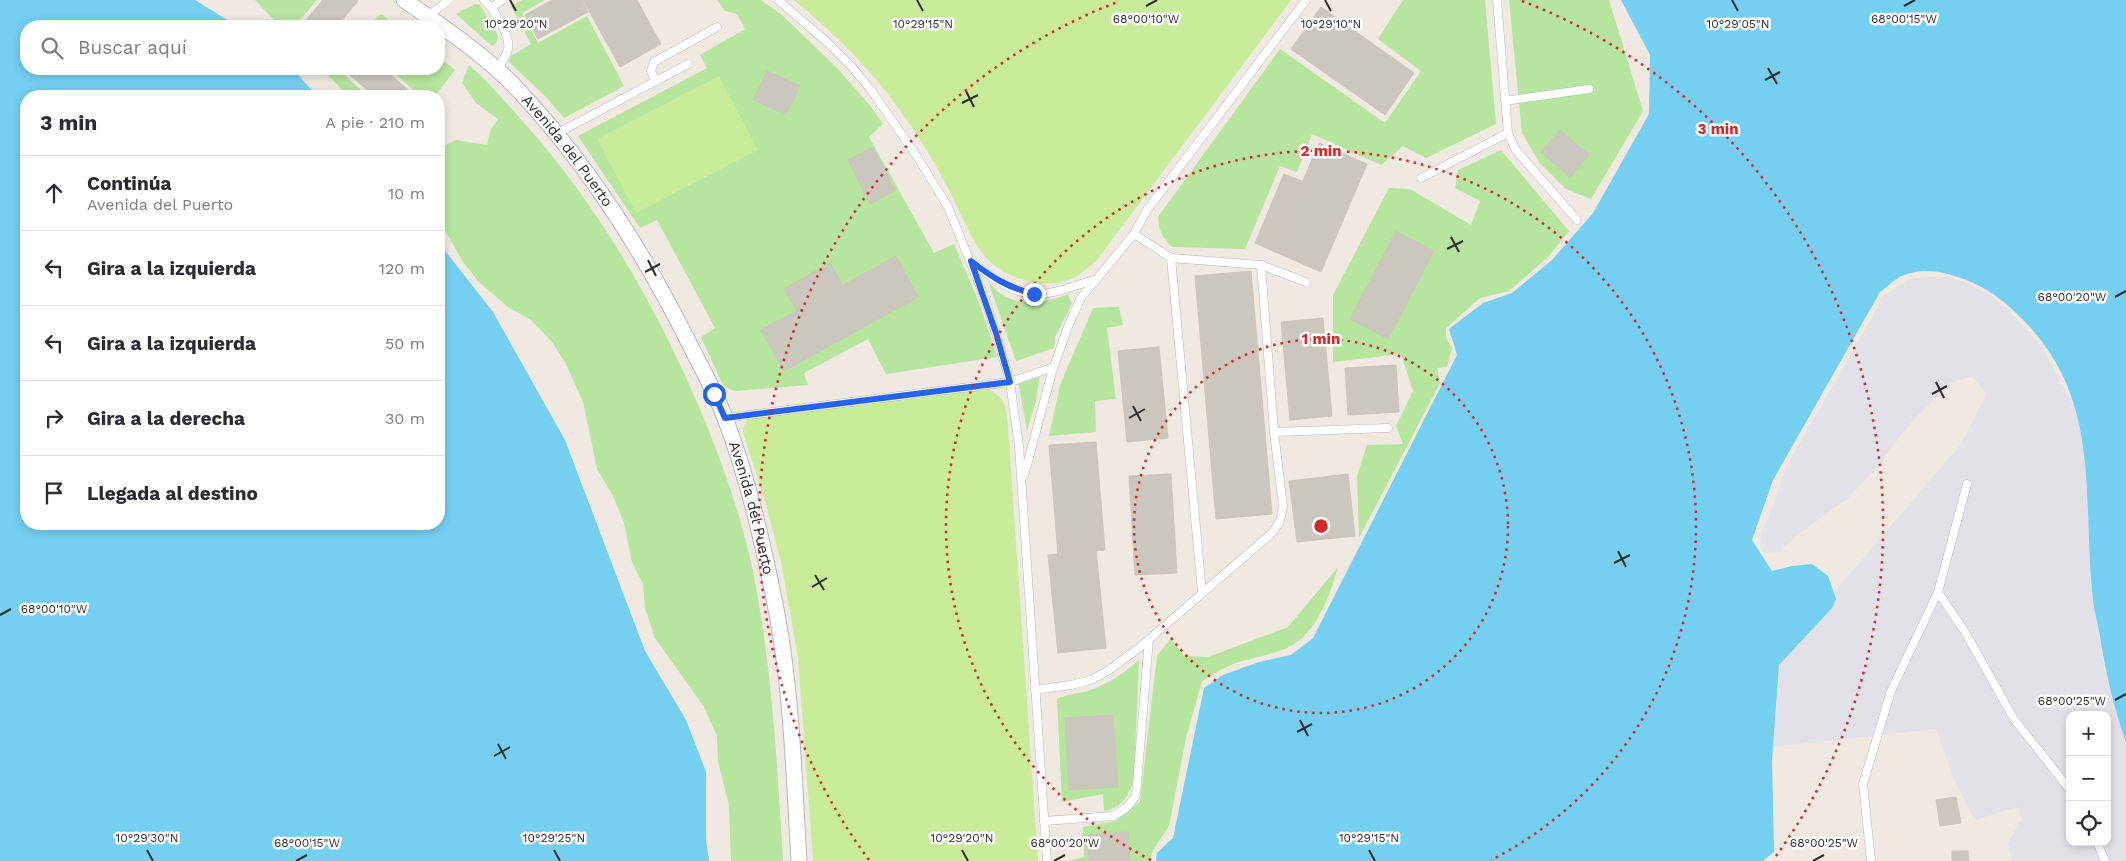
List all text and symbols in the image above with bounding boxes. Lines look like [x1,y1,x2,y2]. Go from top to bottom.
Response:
text: 68°00'10"W [1113,12,1180,26]
text: 68°00'15"W [1871,12,1937,26]
text: 10°29'20"N [485,17,547,31]
text: 10°29'15"N [893,17,953,31]
text: 10°29'10"N [1301,17,1361,31]
text: 10°29'05"N [1707,17,1769,31]
search box [20,20,445,75]
icon: search [38,34,66,62]
text: Buscar aquí [78,36,187,59]
street label: Avenida del Puerto [518,91,617,210]
text: 3 min [40,110,97,135]
text: A pie · 210 m [325,113,425,132]
text: 3 min [1698,120,1738,138]
text: 2 min [1300,142,1342,160]
text: Continúa [87,172,171,195]
icon: ahead [40,179,68,207]
text: 10 m [388,184,425,203]
text: Avenida del Puerto [87,195,233,214]
icon: left [40,254,68,282]
text: Gira a la izquierda [87,257,256,280]
text: 120 m [379,259,425,278]
route end [1023,283,1046,306]
text: 68°00'20"W [2038,290,2107,304]
icon: left [40,329,68,357]
text: 1 min [1302,330,1340,348]
text: Gira a la izquierda [87,332,256,355]
text: 50 m [385,334,425,353]
route start [703,383,726,406]
icon: right [40,404,68,432]
text: Gira a la derecha [87,407,245,430]
text: 30 m [385,409,425,428]
street label: Avenida del Puerto [725,439,778,576]
icon: arrive [40,479,68,507]
text: Llegada al destino [87,482,258,505]
centre of rings [1312,517,1330,535]
text: 68°00'10"W [21,602,88,616]
text: 68°00'25"W [2038,694,2107,708]
map controls [2066,711,2111,846]
button: + [2066,711,2111,756]
button: − [2066,756,2111,801]
button: locate [2066,801,2111,846]
text: 10°29'30"N [116,831,178,845]
text: 10°29'25"N [523,831,585,845]
text: 10°29'20"N [931,831,993,845]
text: 10°29'15"N [1339,831,1399,845]
text: 68°00'15"W [274,836,340,850]
text: 68°00'20"W [1031,836,1100,850]
text: 68°00'25"W [1790,836,1859,850]

